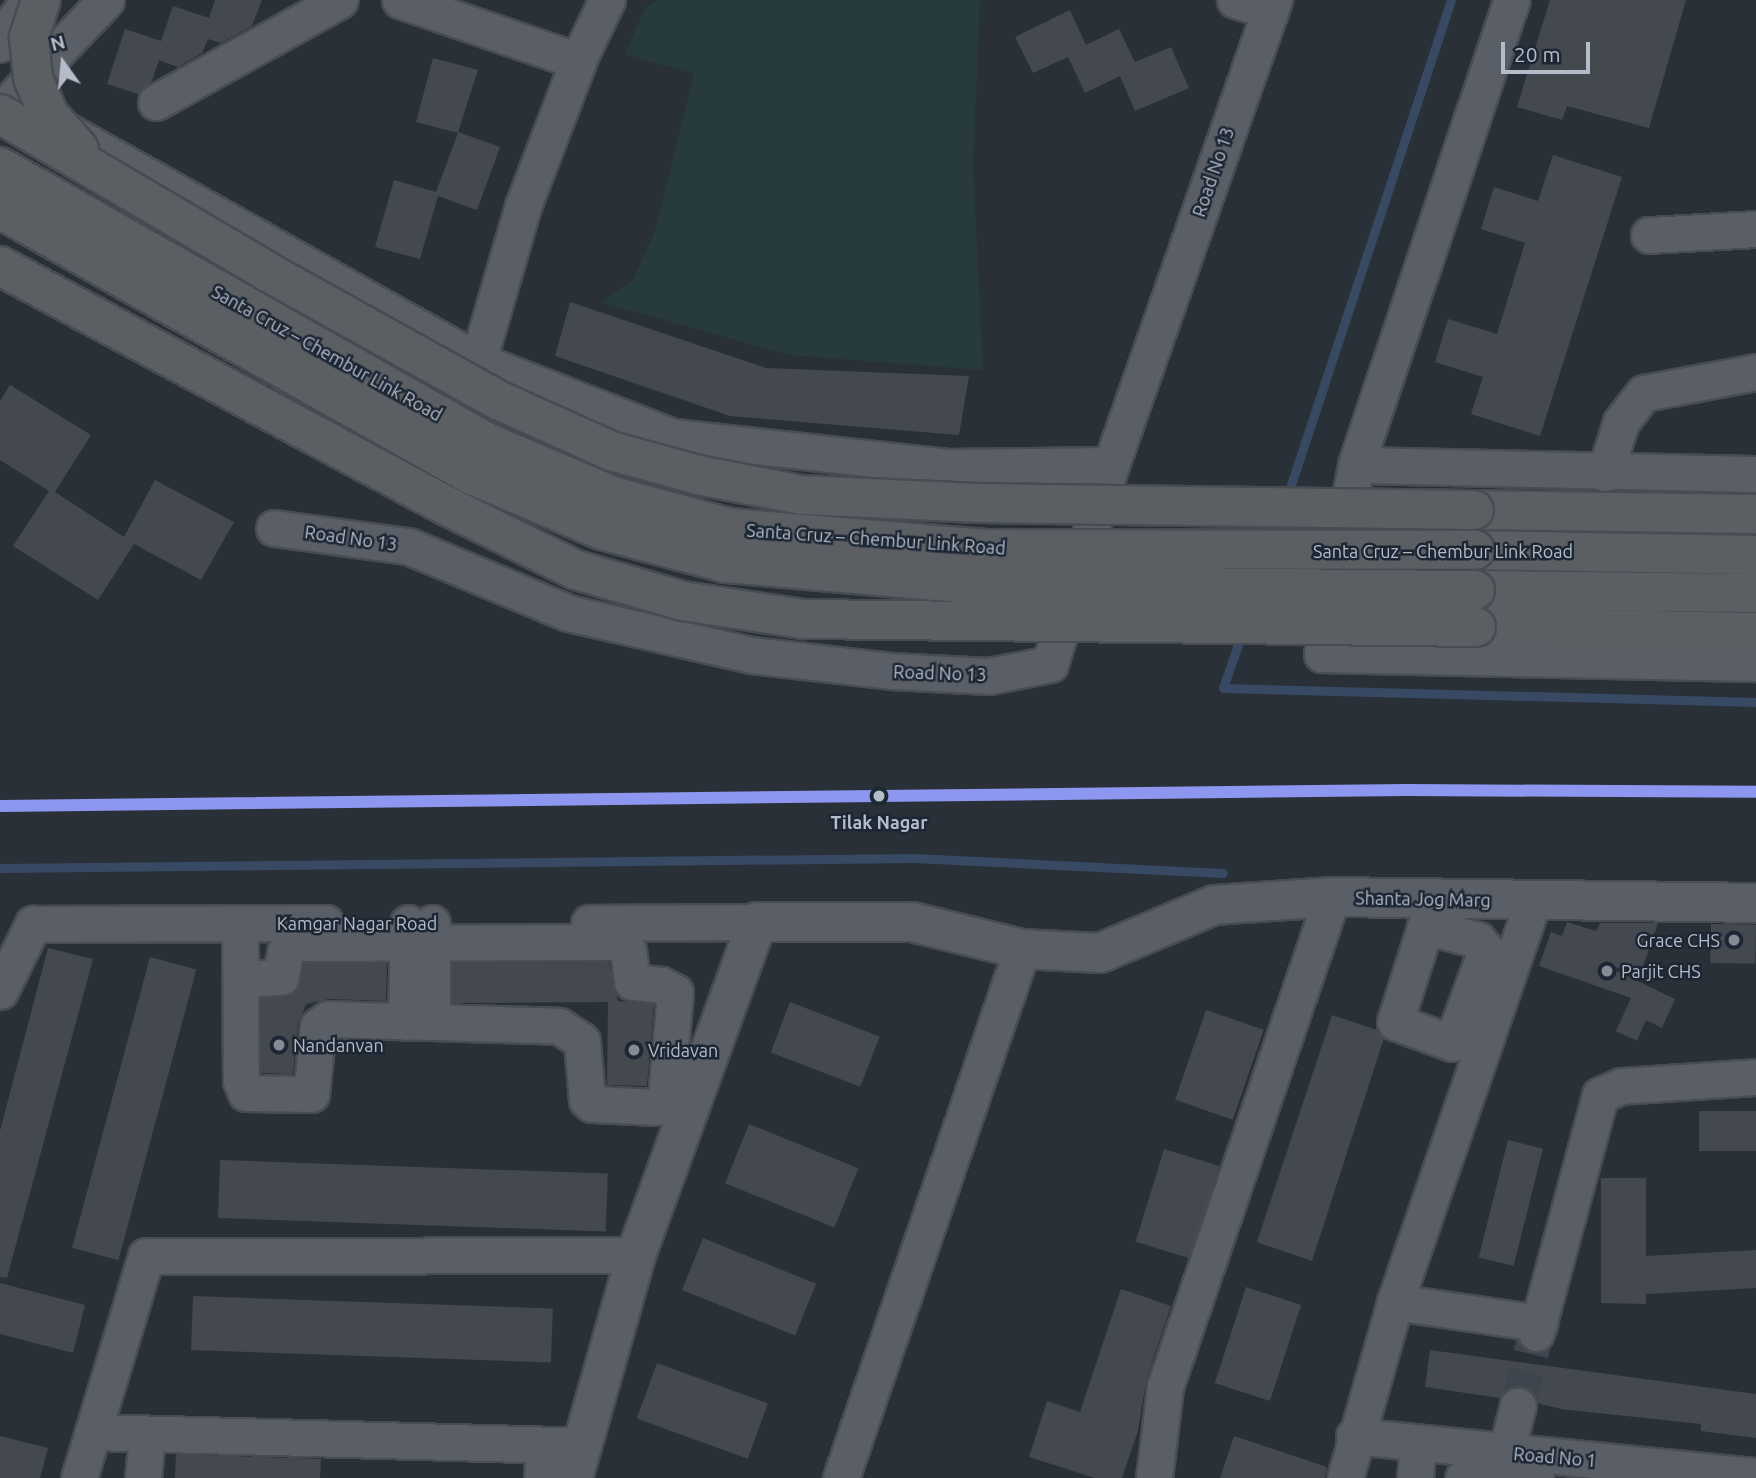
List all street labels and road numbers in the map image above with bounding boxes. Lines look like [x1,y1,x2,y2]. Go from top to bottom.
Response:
street label: Road No 13 [1188,124,1238,220]
street label: Santa Cruz – Chembur Link Road [208,281,446,425]
street label: Santa Cruz – Chembur Link Road [746,519,1006,559]
street label: Road No 13 [303,521,399,555]
street label: Santa Cruz – Chembur Link Road [1313,540,1573,562]
street label: Road No 13 [893,661,987,685]
street label: Shanta Jog Marg [1355,887,1491,911]
street label: Kamgar Nagar Road [277,912,437,934]
street label: Road No 1 [1513,1443,1597,1471]

